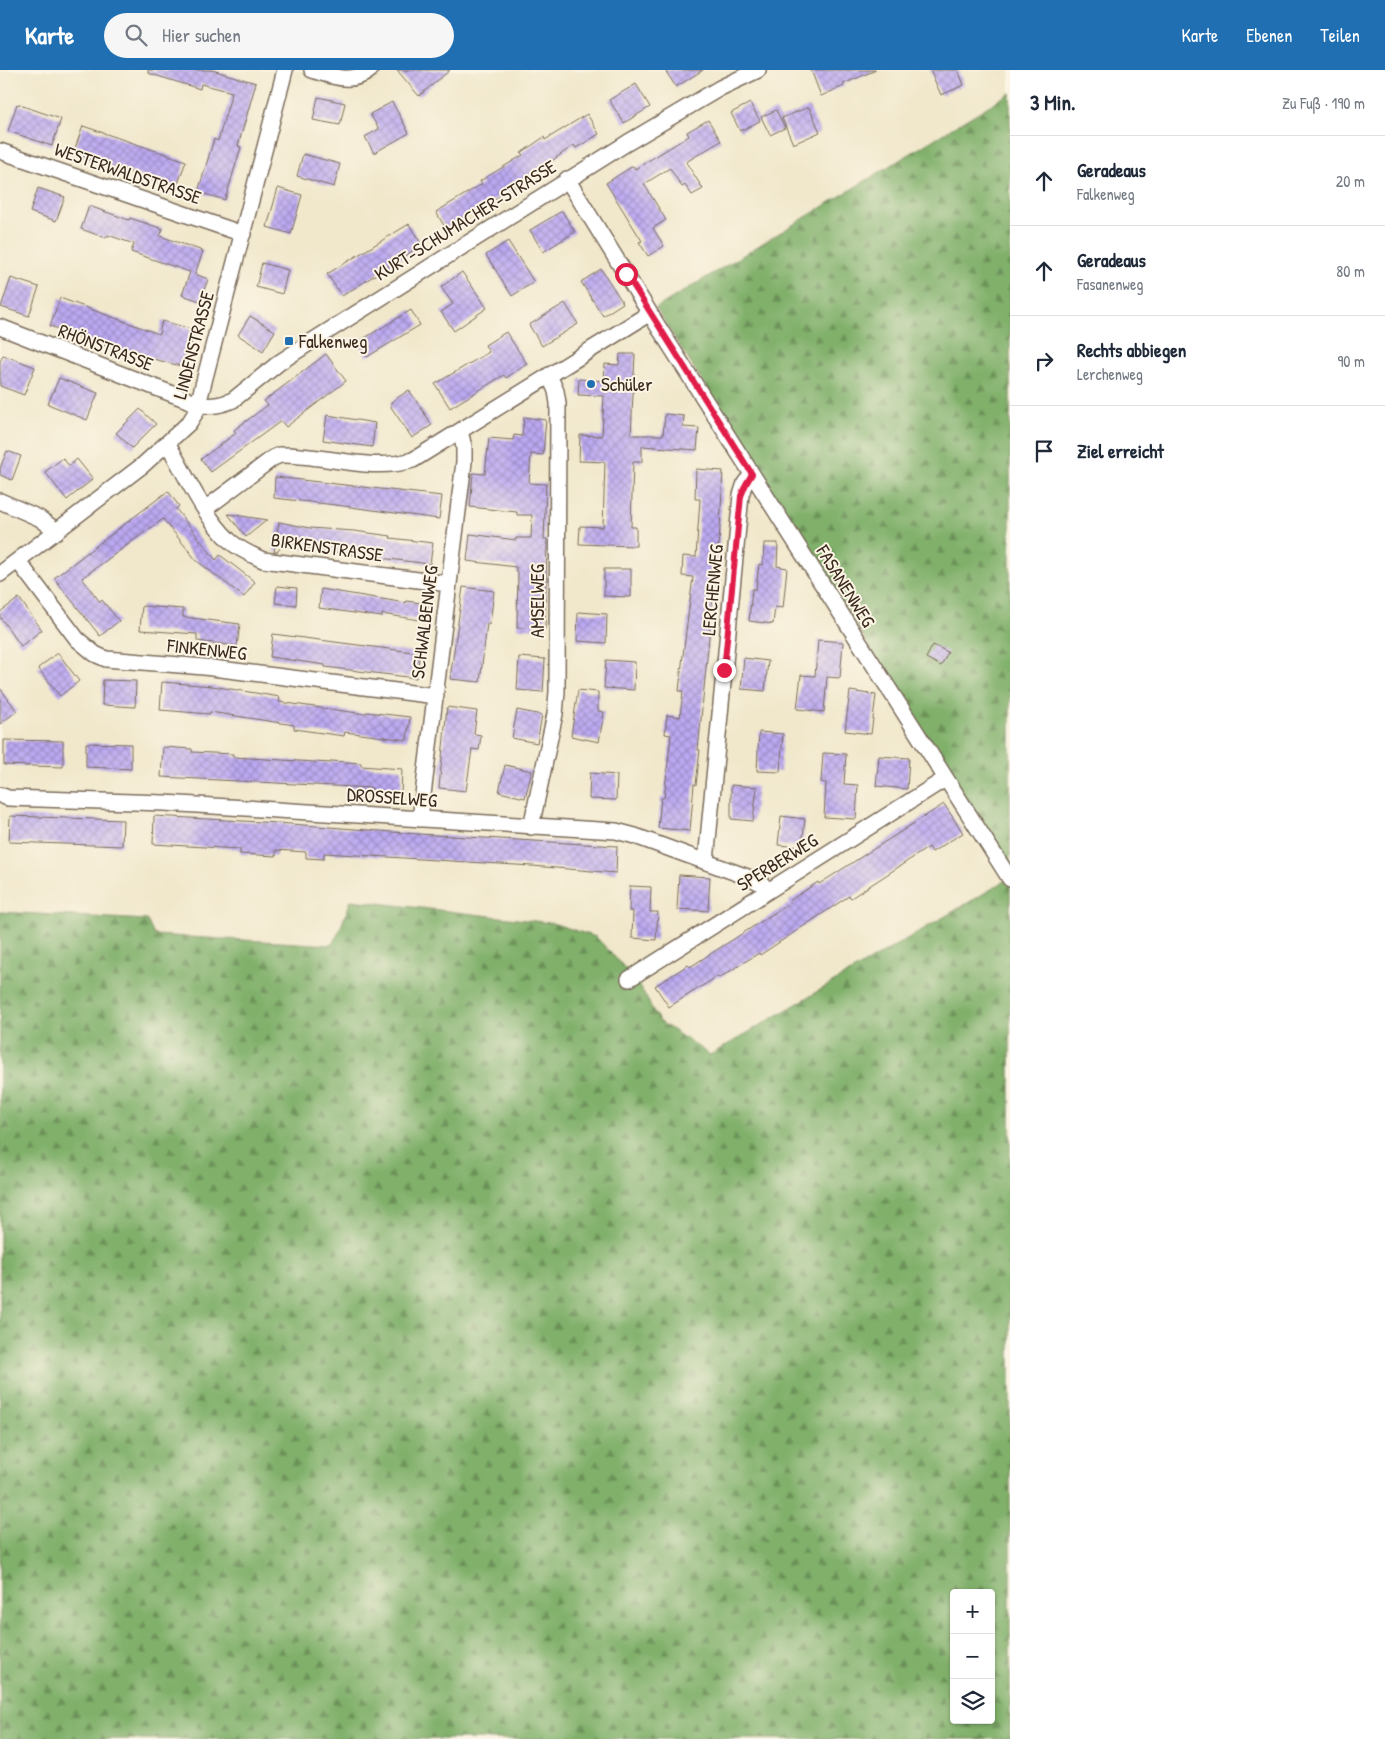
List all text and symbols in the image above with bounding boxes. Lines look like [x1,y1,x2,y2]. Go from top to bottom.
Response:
search box [104,13,454,58]
text: Karte [25,19,74,51]
icon: search [122,21,150,49]
text: Hier suchen [162,22,241,48]
text: Karte [1182,23,1218,48]
text: Ebenen [1246,23,1292,48]
text: Teilen [1320,23,1360,48]
text: 3 Min. [1030,88,1075,117]
text: Zu Fuß · 190 m [1282,92,1365,114]
street label: WESTERWALDSTRASSE [51,136,205,210]
street label: KURT-SCHUMACHER-STRASSE [369,153,561,287]
text: Geradeaus [1077,157,1146,183]
icon: ahead [1030,167,1058,195]
text: 20 m [1336,170,1365,192]
text: Falkenweg [1077,183,1135,205]
text: Geradeaus [1077,247,1146,273]
icon: ahead [1030,257,1058,285]
text: 80 m [1336,260,1365,282]
route start [615,263,638,286]
text: Fasanenweg [1077,273,1143,295]
street label: LINDENSTRASSE [166,288,220,402]
street label: RHÖNSTRASSE [55,317,158,377]
place label: Falkenweg [298,328,367,354]
marker: Falkenweg [283,335,295,347]
text: Rechts abbiegen [1077,337,1186,363]
icon: right [1030,347,1058,375]
text: 90 m [1337,350,1365,372]
text: Lerchenweg [1077,363,1143,385]
place label: Schüler [601,371,653,397]
marker: Schüler [585,378,597,390]
icon: arrive [1030,437,1058,465]
text: Ziel erreicht [1077,438,1164,464]
street label: BIRKENSTRASSE [269,526,385,568]
street label: FASANENWEG [810,539,881,632]
street label: LERCHENWEG [695,543,729,637]
street label: SCHWALBENWEG [404,564,444,680]
street label: AMSELWEG [524,564,550,638]
street label: FINKENWEG [165,632,248,666]
route end [713,659,736,682]
street label: DROSSELWEG [346,781,438,813]
street label: SPERBERWEG [732,827,822,897]
map controls [950,1589,995,1724]
button: + [950,1589,995,1634]
button: − [950,1634,995,1679]
button: layers [950,1679,995,1724]

